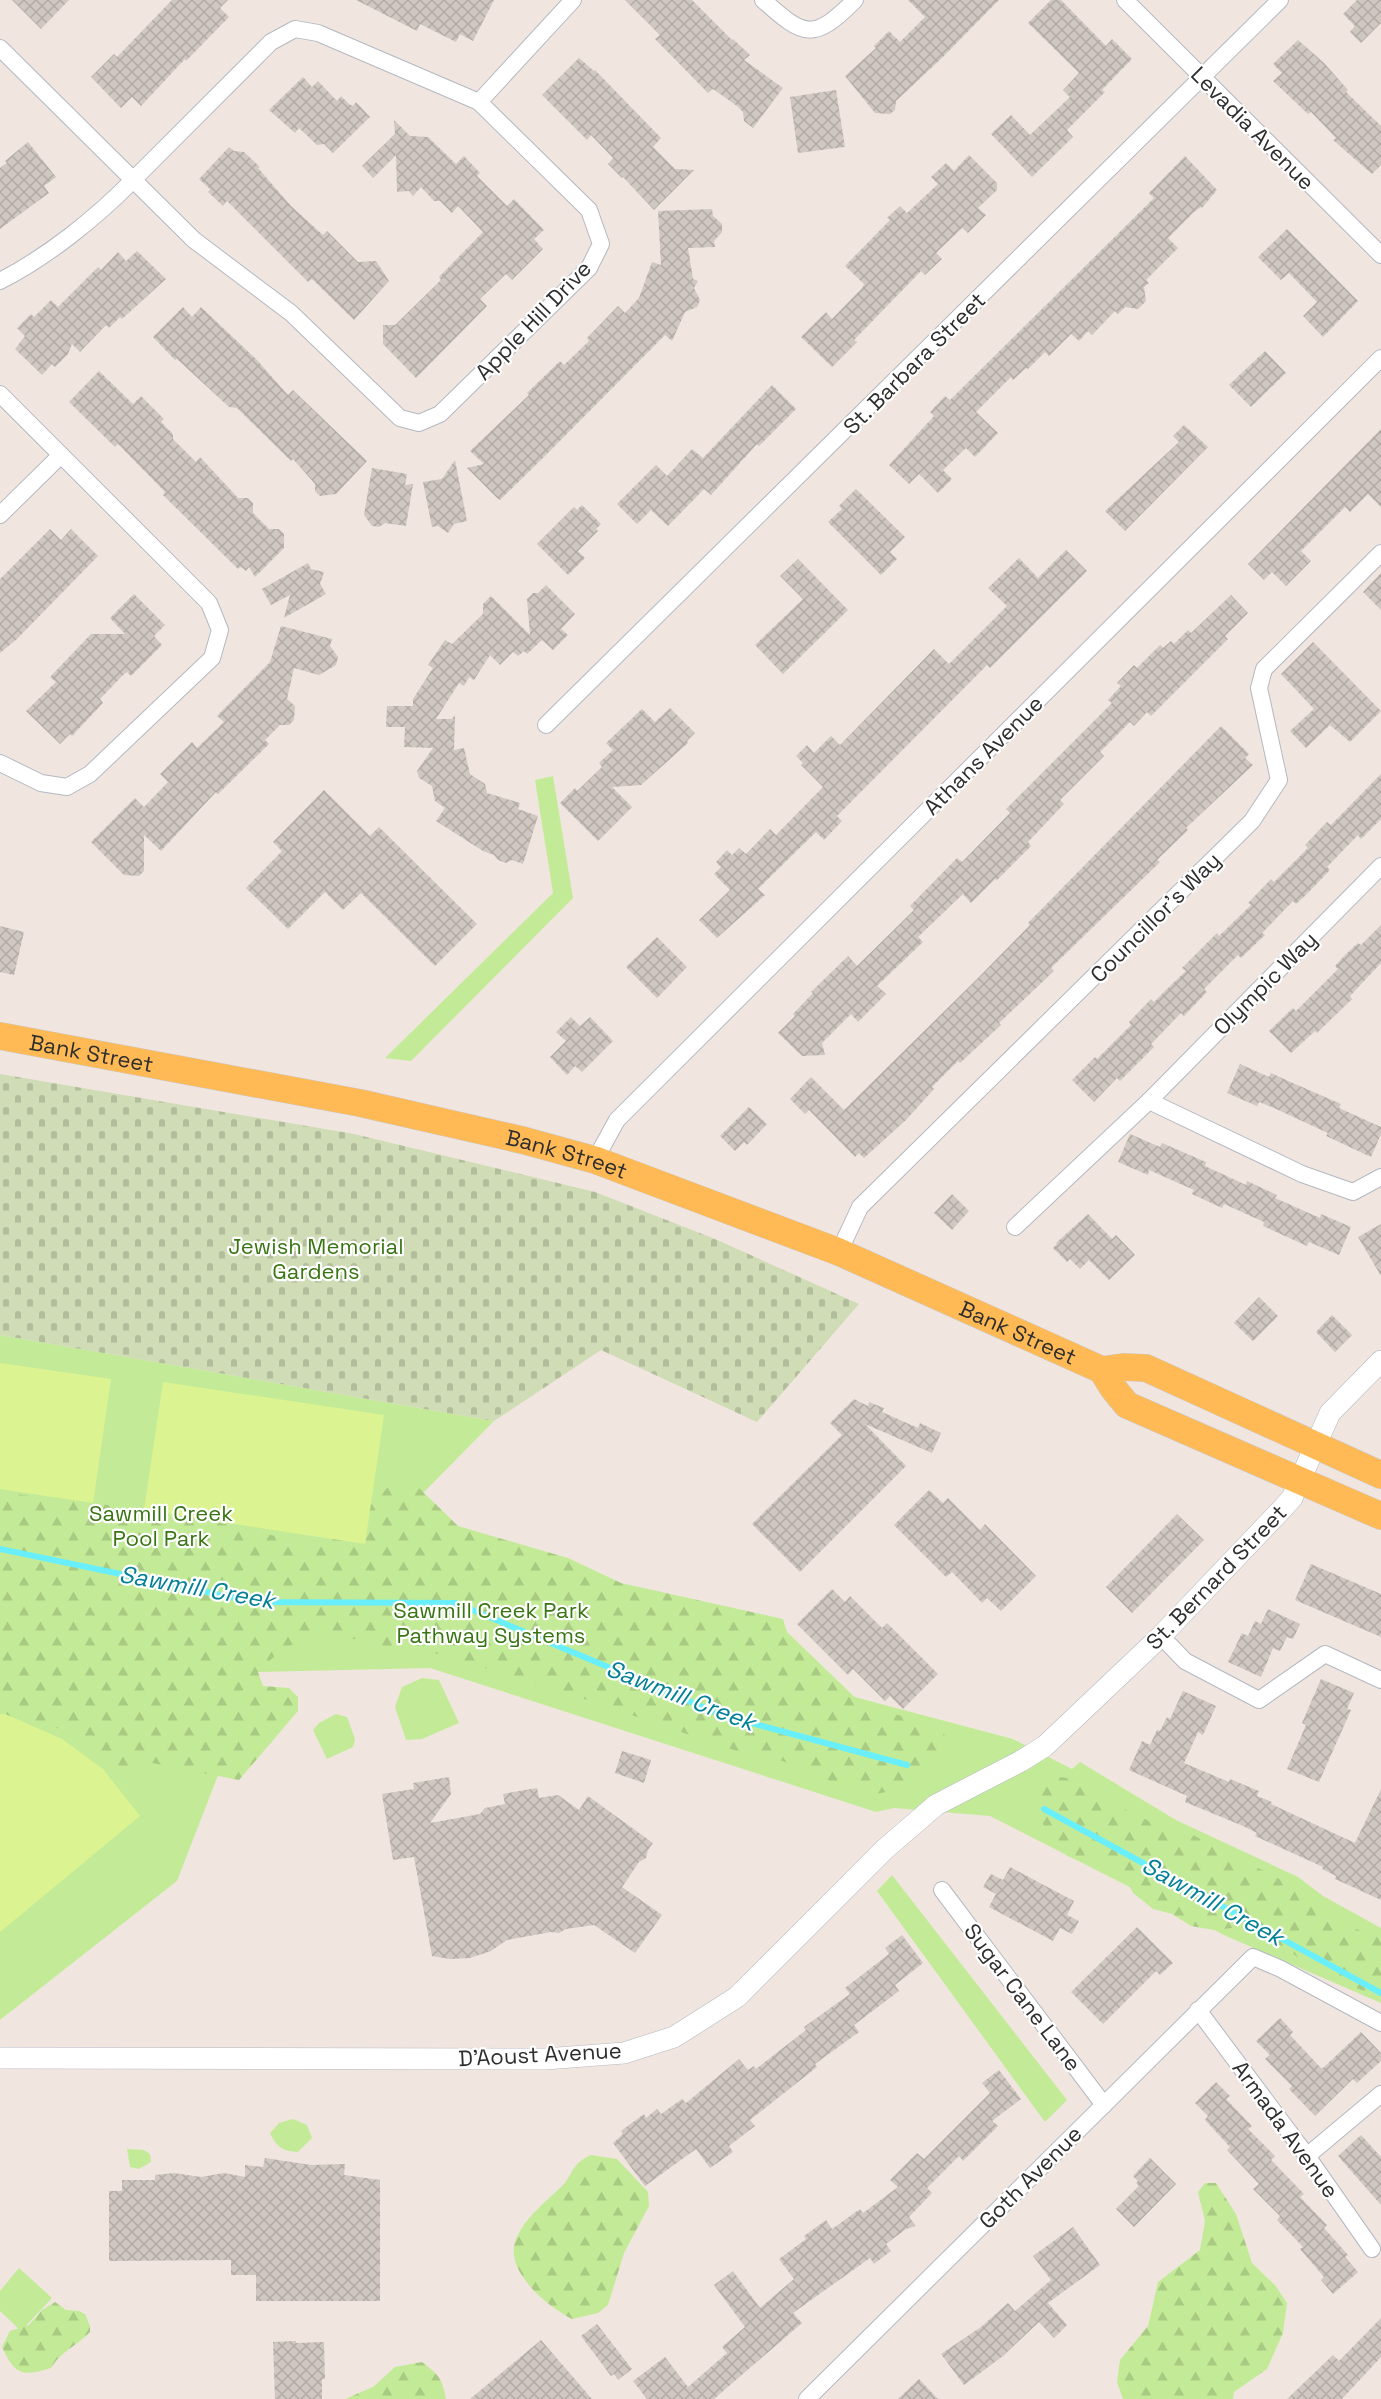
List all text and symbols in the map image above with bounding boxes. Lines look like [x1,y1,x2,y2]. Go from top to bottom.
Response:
street label: Levadia Avenue [1185,60,1321,196]
street label: Apple Hill Drive [469,254,597,386]
street label: St. Barbara Street [837,286,991,440]
street label: Athans Avenue [917,689,1049,821]
street label: Councillor's Way [1084,846,1226,988]
street label: Olympic Way [1207,925,1323,1041]
street label: Bank Street [27,1028,156,1078]
street label: Bank Street [503,1123,631,1185]
park label: Jewish Memorial Gardens [228,1232,404,1285]
street label: Bank Street [955,1294,1081,1371]
park label: Sawmill Creek Pool Park [89,1499,233,1552]
street label: St. Bernard Street [1140,1499,1292,1655]
water label: Sawmill Creek [117,1558,280,1616]
park label: Sawmill Creek Park Pathway Systems [393,1596,589,1649]
water label: Sawmill Creek [602,1652,763,1739]
water label: Sawmill Creek [1137,1849,1292,1954]
street label: Sugar Cane Lane [958,1918,1088,2076]
street label: D'Aoust Avenue [458,2036,622,2072]
street label: Armada Avenue [1227,2055,1345,2203]
street label: Goth Avenue [973,2120,1087,2234]

